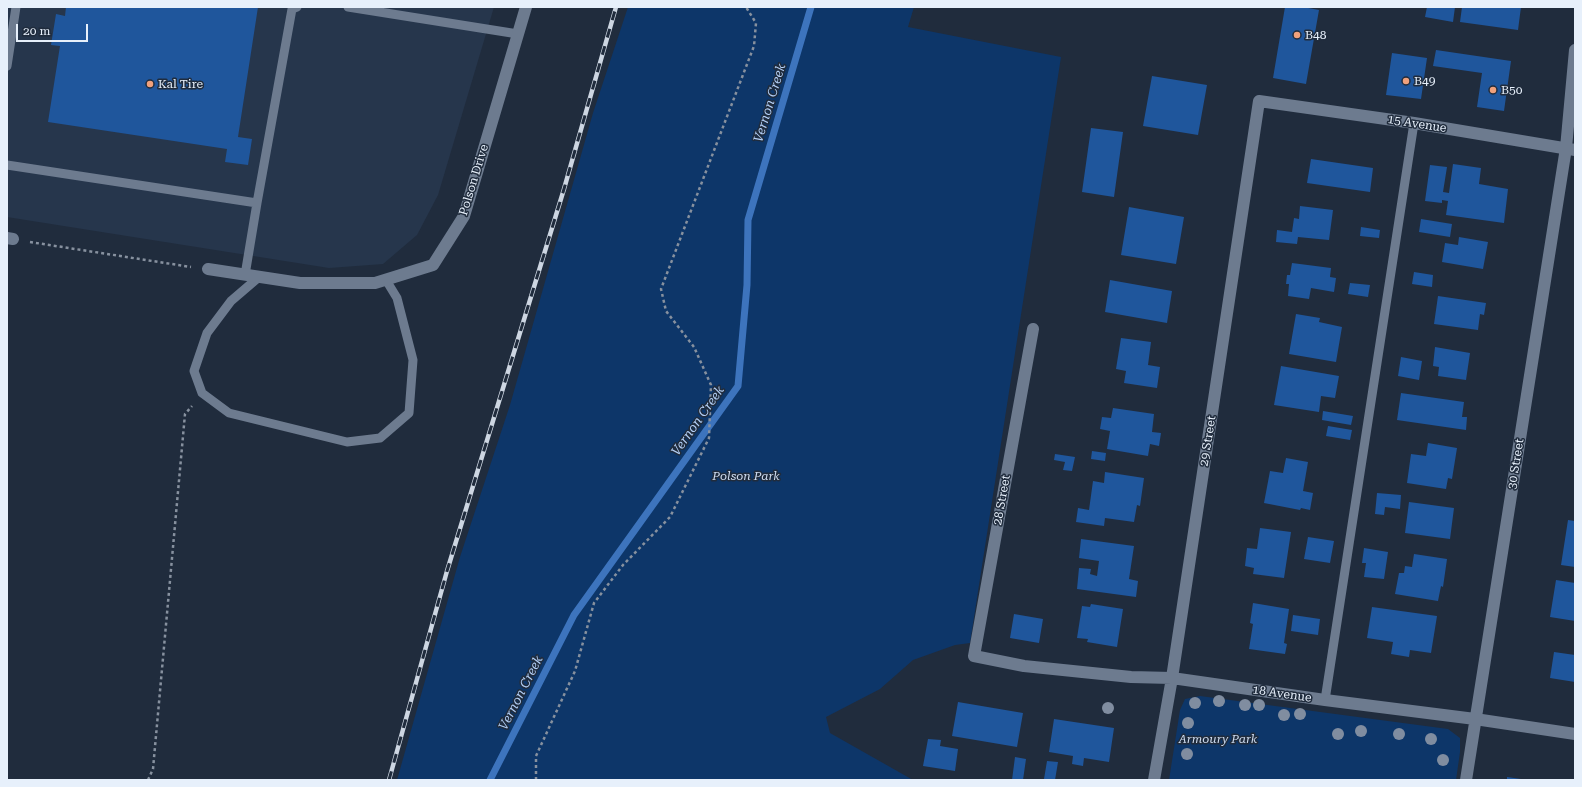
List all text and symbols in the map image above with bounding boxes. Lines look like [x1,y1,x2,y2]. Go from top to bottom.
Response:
scale bar [18,16,90,42]
text: 20 m [23,24,50,38]
place label: B48 [1305,28,1326,42]
marker: B48 [1292,30,1302,40]
water label: Vernon Creek [751,62,789,144]
place label: B49 [1414,74,1435,88]
marker: B49 [1401,76,1411,86]
place label: Kal Tire [158,77,203,91]
marker: Kal Tire [145,79,155,89]
place label: B50 [1501,83,1522,97]
marker: B50 [1488,85,1498,95]
street label: 15 Avenue [1386,112,1448,136]
street label: Polson Drive [456,143,492,217]
water label: Vernon Creek [668,383,728,459]
street label: 29 Street [1197,415,1219,467]
street label: 30 Street [1505,438,1527,490]
park label: Polson Park [712,469,780,483]
street label: 28 Street [990,474,1014,526]
water label: Vernon Creek [496,653,546,733]
street label: 18 Avenue [1252,683,1312,705]
park label: Armoury Park [1179,732,1257,746]

